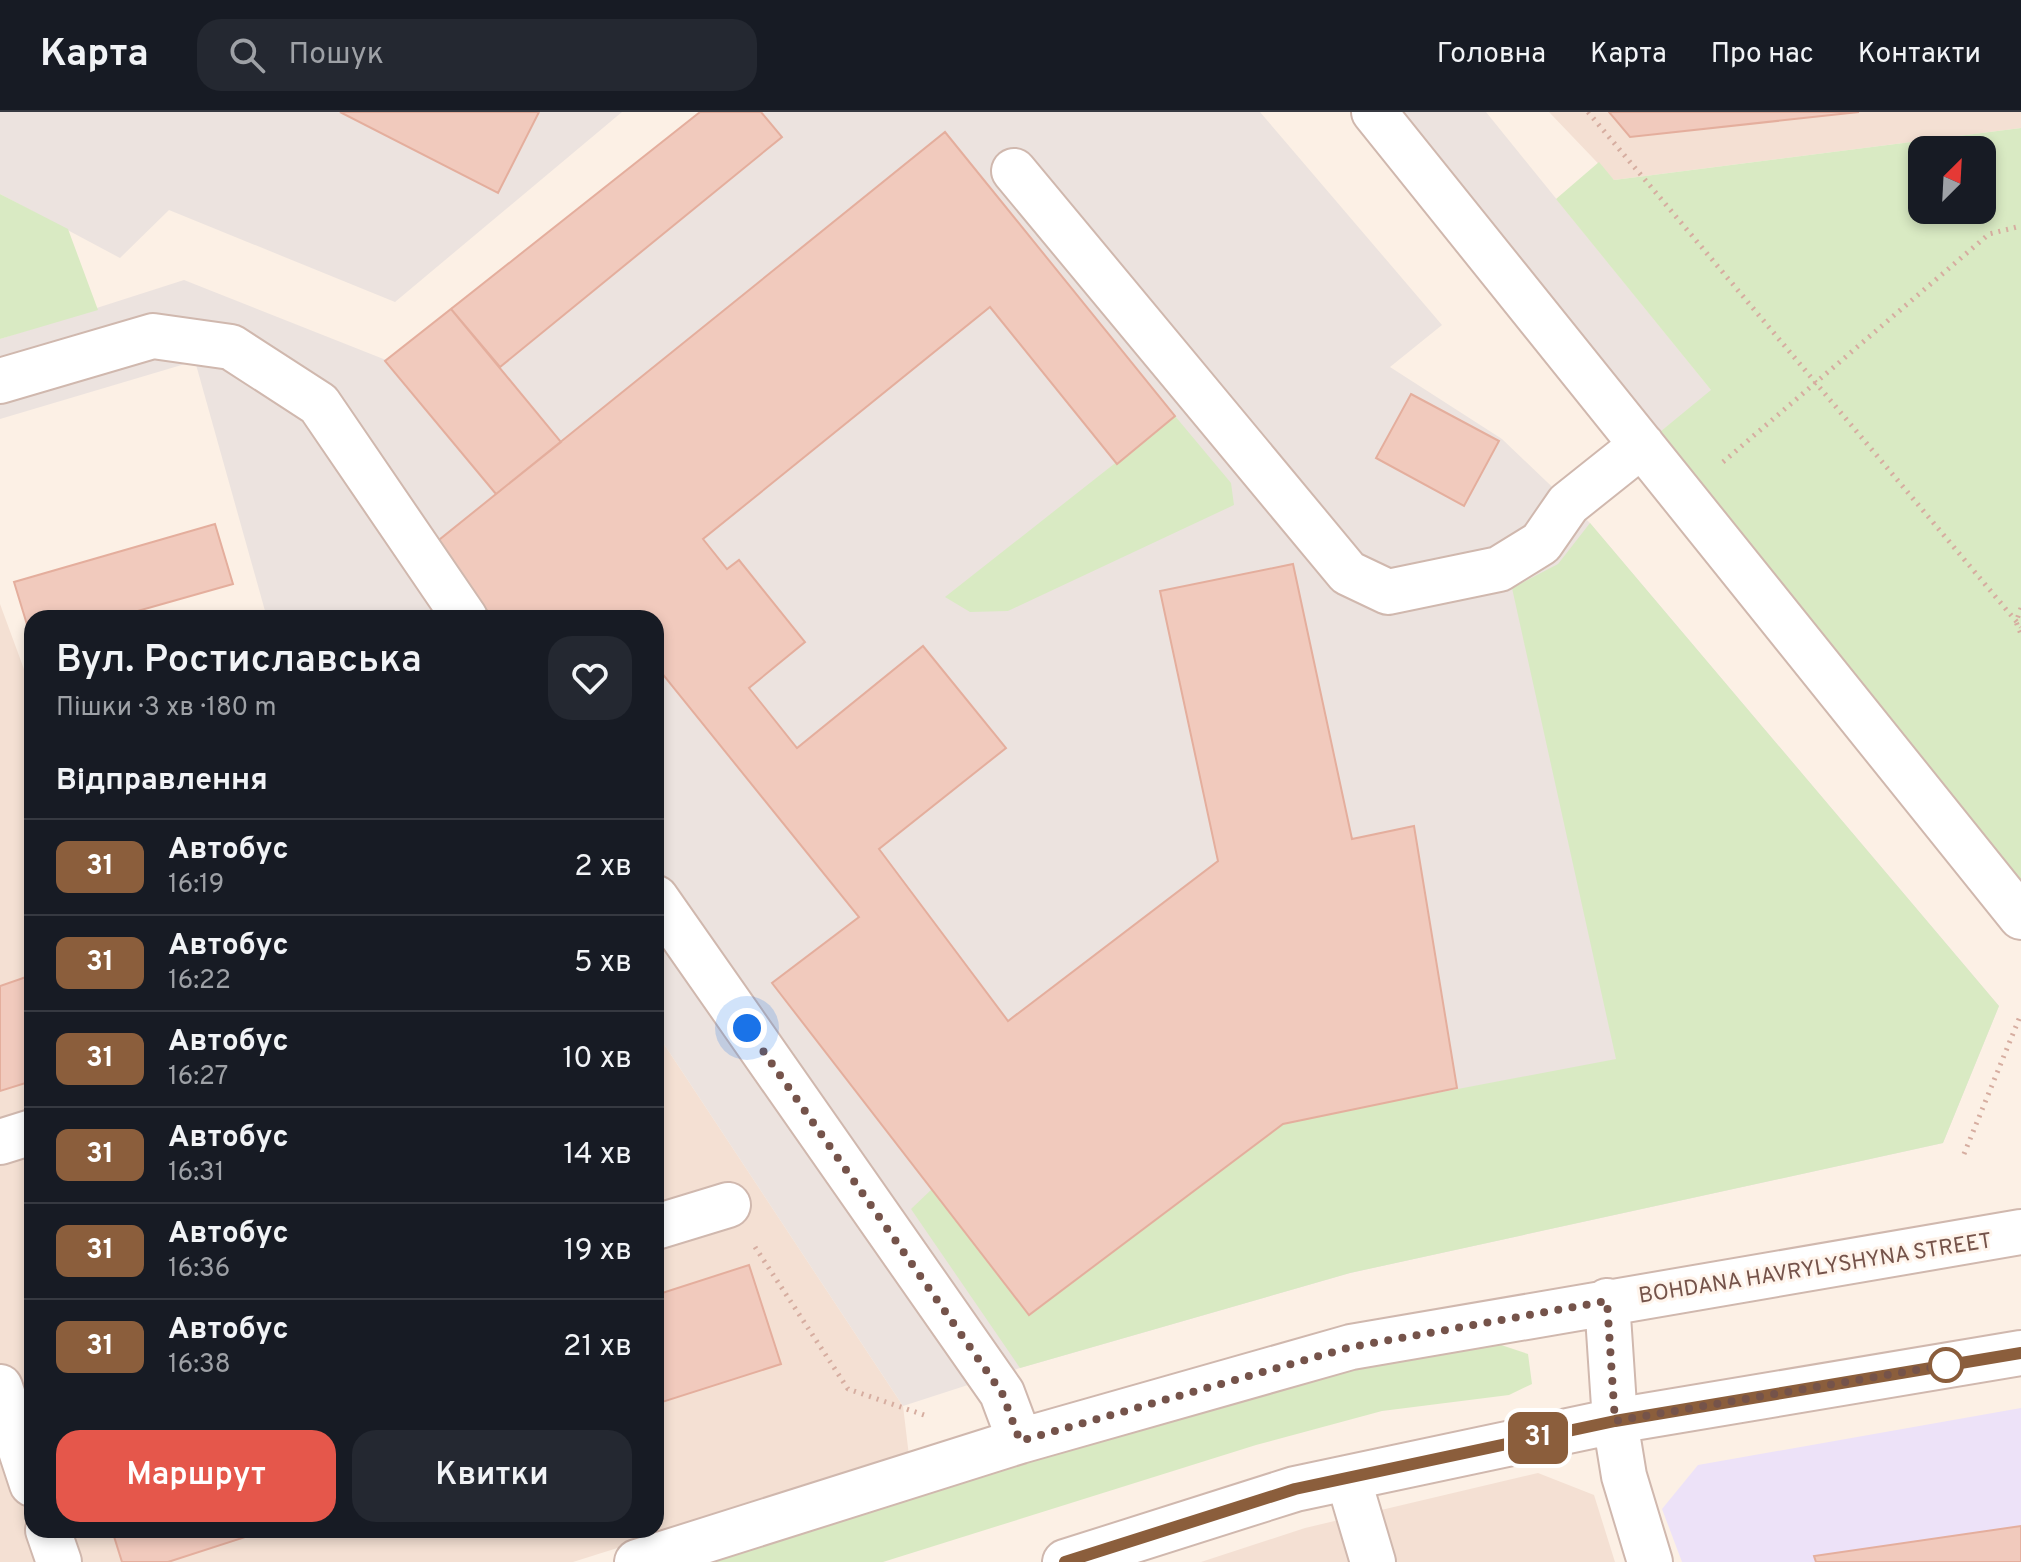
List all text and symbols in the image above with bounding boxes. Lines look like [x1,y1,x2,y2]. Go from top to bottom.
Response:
search box [197,19,757,91]
text: Карта [40,31,149,80]
icon: search [225,33,269,77]
text: Пошук [289,37,384,74]
text: Головна [1437,37,1546,73]
text: Карта [1590,37,1667,73]
text: Про нас [1711,37,1814,73]
text: Контакти [1858,37,1981,73]
north arrow [1908,136,1996,224]
map controls [1908,136,1996,224]
button: heart [548,636,632,720]
text: Вул. Ростиславська [56,637,422,686]
text: Пішки · 3 хв · 180 m [56,692,276,725]
text: Відправлення [56,763,268,800]
text: Автобус [168,832,289,869]
text: 31 [86,849,114,885]
text: 2 хв [574,849,632,886]
text: 16:19 [168,869,224,902]
text: Автобус [168,928,289,965]
text: 31 [86,945,114,981]
text: 5 хв [574,945,632,982]
text: 16:22 [168,965,231,998]
your location [727,1008,767,1048]
text: Автобус [168,1024,289,1061]
text: 31 [86,1041,114,1077]
text: 10 хв [562,1041,632,1078]
text: 16:27 [168,1061,228,1094]
text: Автобус [168,1120,289,1157]
text: 31 [86,1137,114,1173]
text: 14 хв [563,1137,632,1174]
text: 16:31 [168,1157,224,1190]
text: Автобус [168,1216,289,1253]
street label: BOHDANA HAVRYLYSHYNA STREET [1637,1228,1994,1311]
text: 31 [86,1233,114,1269]
text: 19 хв [563,1233,632,1270]
text: 16:36 [168,1253,230,1286]
text: Автобус [168,1312,289,1349]
text: 31 [86,1329,114,1365]
text: 21 хв [563,1329,632,1366]
unlabelled marker [1929,1348,1963,1382]
text: 16:38 [168,1349,231,1382]
line badge: 31 [1502,1412,1574,1464]
text: 31 [1524,1420,1552,1456]
button: Маршрут [56,1430,336,1522]
button: Квитки [352,1430,632,1522]

